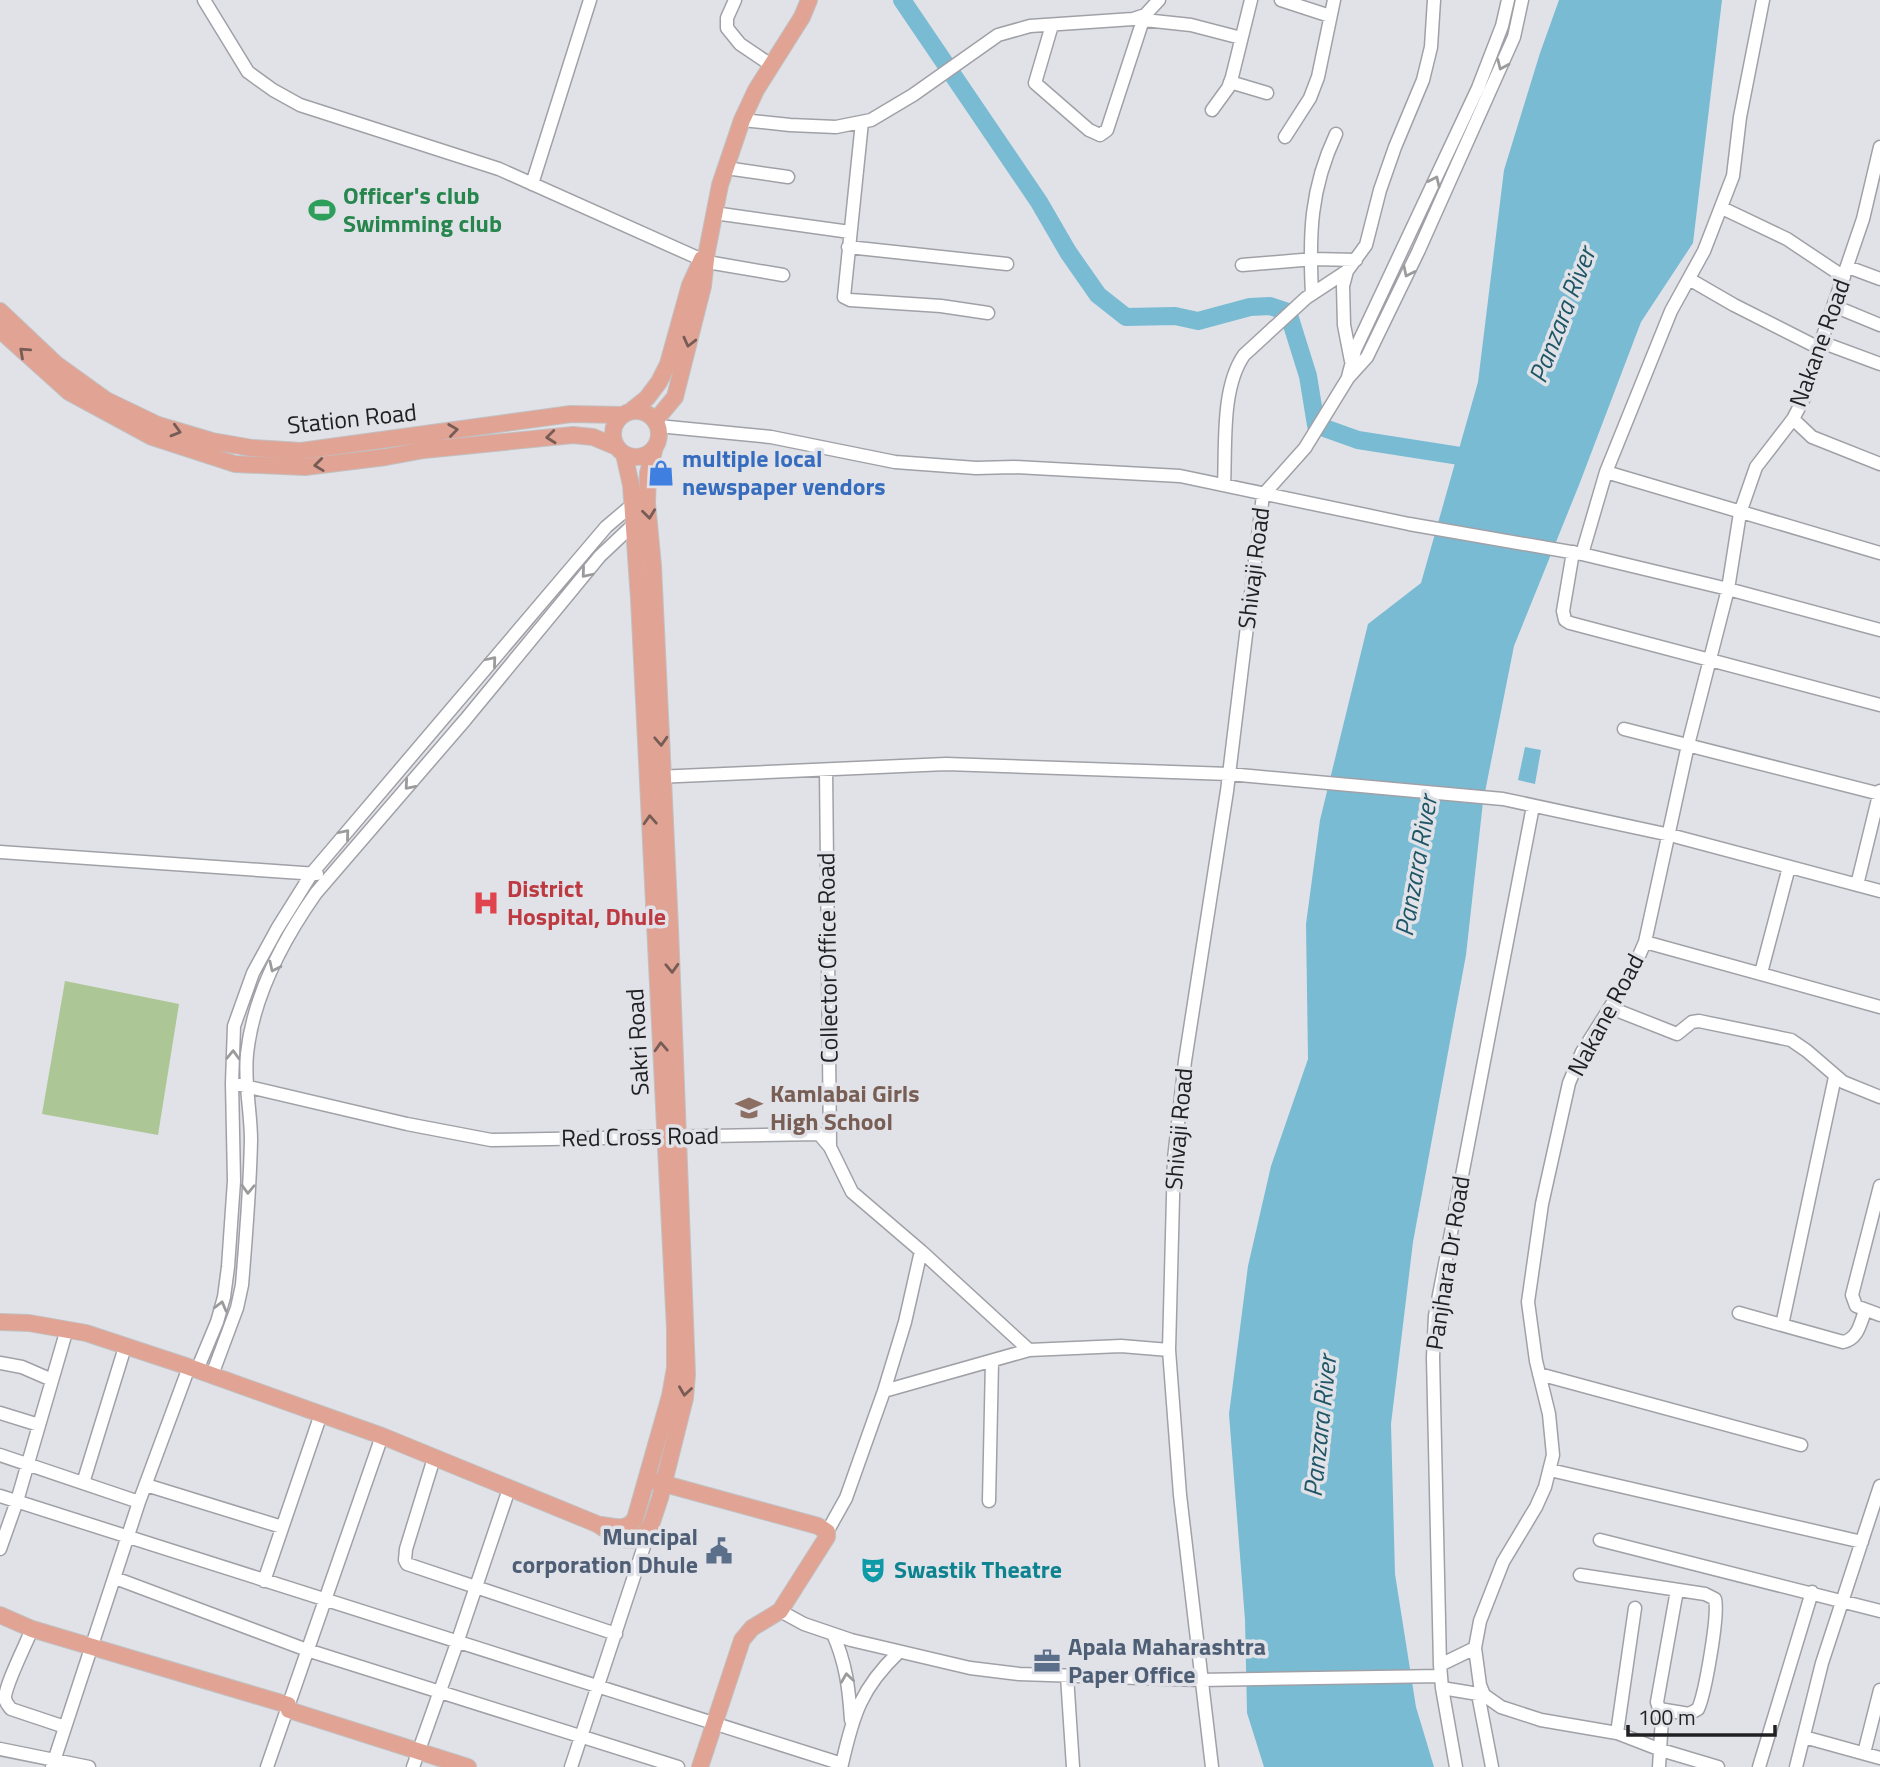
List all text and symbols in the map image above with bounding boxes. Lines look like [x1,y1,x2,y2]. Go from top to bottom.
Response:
one-way arrow [1496,57,1510,70]
one-way arrow [1426,176,1440,188]
place label: Officer's club Swimming club [343,177,502,241]
sports icon: Officer's club Swimming club [307,195,337,225]
water label: Panzara River [1518,239,1606,388]
one-way arrow [1402,265,1416,277]
street label: Nakane Road [1779,274,1859,412]
one-way arrow [683,336,697,348]
one-way arrow [19,348,32,361]
street label: Station Road [286,393,418,443]
one-way arrow [170,422,182,437]
one-way arrow [447,423,459,438]
one-way arrow [545,429,556,444]
place label: multiple local newspaper vendors [682,440,886,504]
one-way arrow [313,458,324,473]
shop icon: multiple local newspaper vendors [646,458,676,488]
street label: Shivaji Road [1228,505,1278,631]
one-way arrow [641,508,656,520]
one-way arrow [582,565,594,578]
one-way arrow [484,656,496,669]
one-way arrow [654,736,669,747]
one-way arrow [405,777,417,790]
water label: Panzara River [1384,790,1448,939]
one-way arrow [643,814,658,825]
one-way arrow [337,830,349,843]
street label: Collector Office Road [807,852,847,1064]
place label: District Hospital, Dhule [507,870,666,934]
hospital icon: District Hospital, Dhule [471,888,501,918]
street label: Nakane Road [1558,947,1652,1082]
one-way arrow [268,960,282,972]
one-way arrow [664,963,679,974]
street label: Sakri Road [616,988,658,1097]
one-way arrow [654,1041,669,1052]
one-way arrow [226,1049,241,1060]
street label: Shivaji Road [1155,1066,1201,1191]
place label: Kamlabai Girls High School [770,1075,920,1139]
school or university icon: Kamlabai Girls High School [734,1093,764,1123]
street label: Red Cross Road [561,1117,719,1155]
street label: Panjhara Dr Road [1415,1173,1479,1352]
one-way arrow [241,1184,256,1195]
one-way arrow [213,1300,228,1312]
water label: Panzara River [1293,1350,1347,1499]
one-way arrow [678,1386,693,1397]
place label: Muncipal corporation Dhule [512,1518,698,1582]
public building icon: Muncipal corporation Dhule [704,1536,734,1566]
place label: Swastik Theatre [894,1551,1062,1587]
theatre icon: Swastik Theatre [858,1555,888,1585]
place label: Apala Maharashtra Paper Office [1068,1628,1266,1692]
office icon: Apala Maharashtra Paper Office [1032,1646,1062,1676]
one-way arrow [840,1672,855,1684]
scale bar [1628,1694,1775,1738]
text: 100 m [1638,1701,1695,1733]

